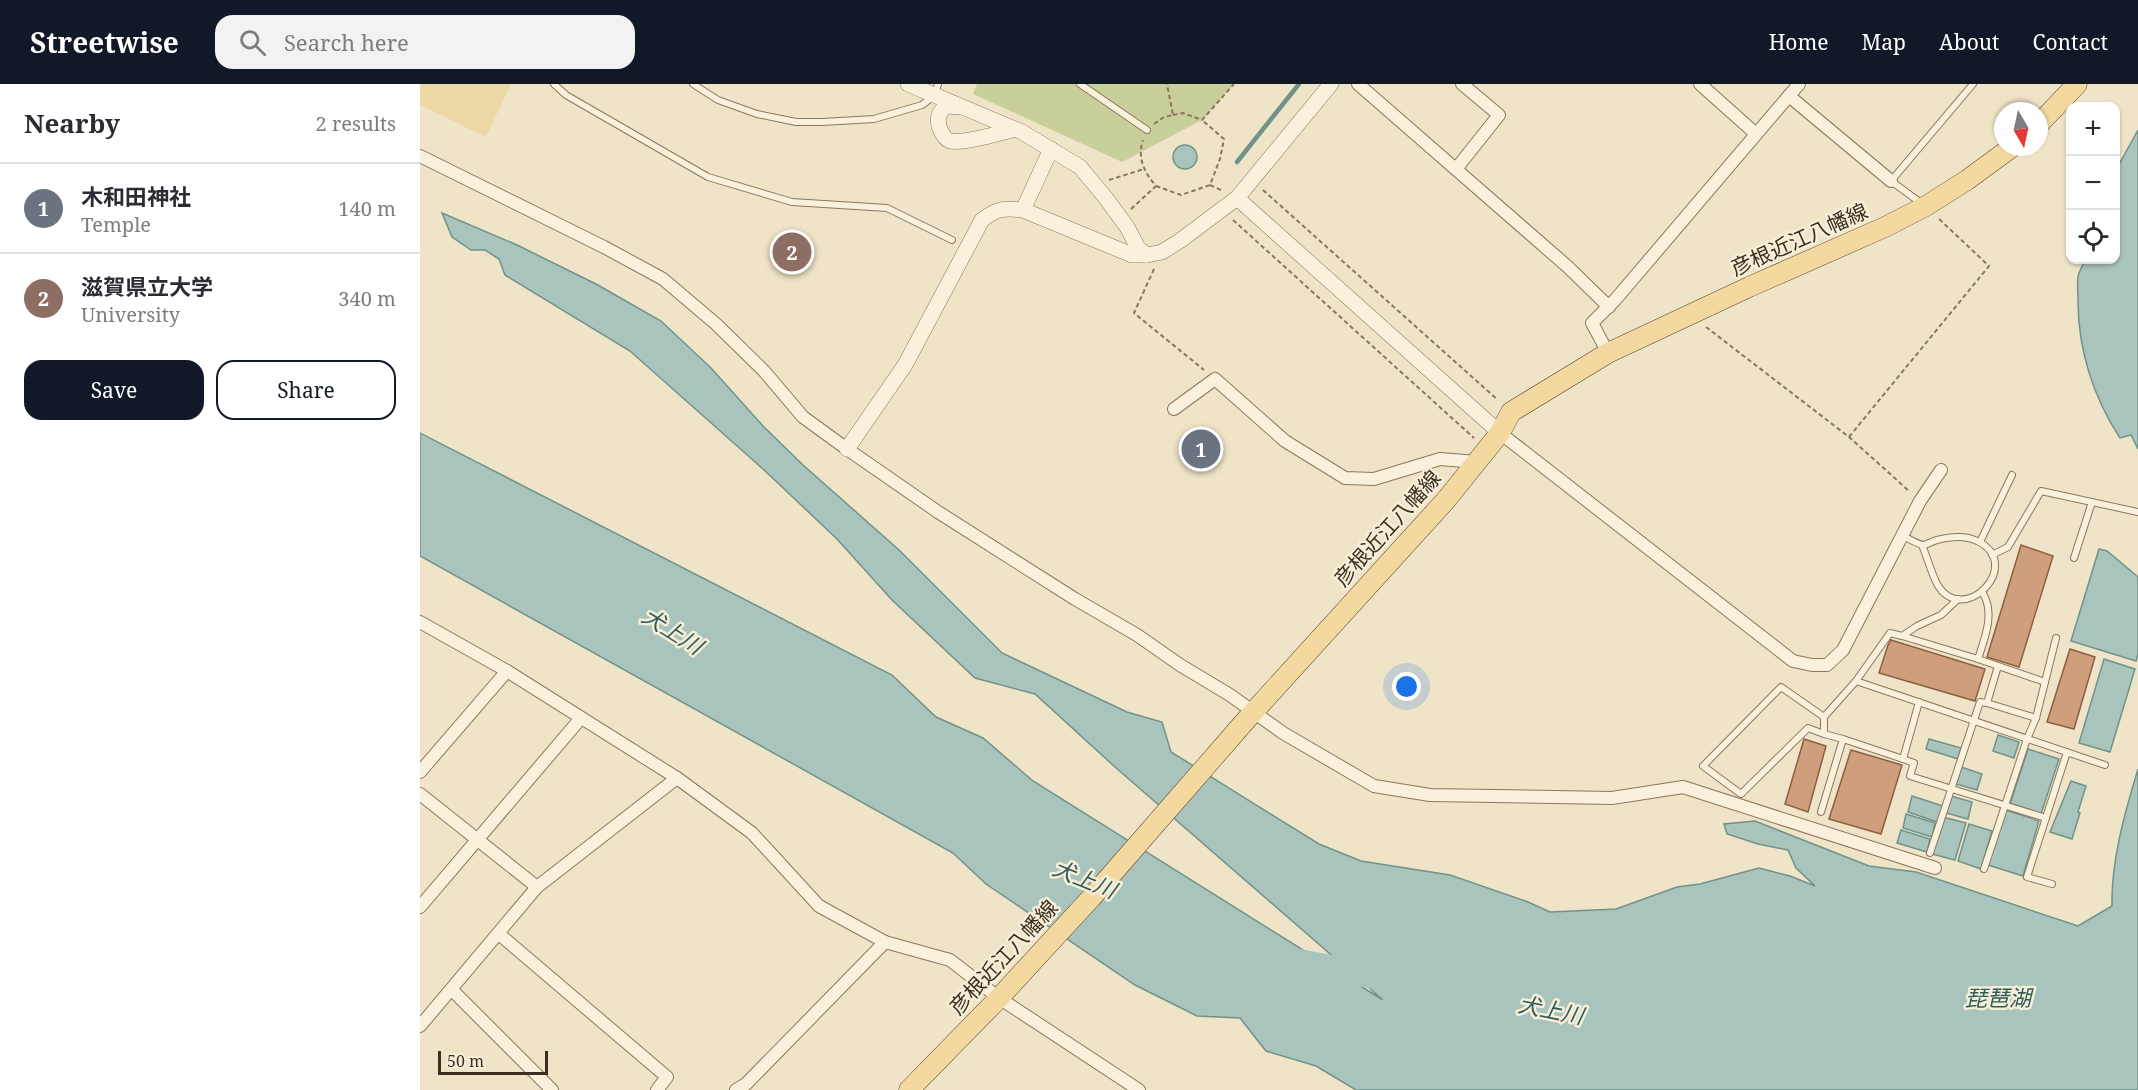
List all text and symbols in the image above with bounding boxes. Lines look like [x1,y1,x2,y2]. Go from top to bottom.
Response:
search box [215,15,635,69]
text: Streetwise [30,23,179,61]
icon: search [236,26,269,59]
text: Search here [284,27,409,57]
text: Home [1769,28,1829,56]
text: Map [1862,28,1906,56]
text: About [1939,28,2000,56]
text: Contact [2033,28,2108,56]
north arrow [1994,102,2048,156]
map controls [2066,102,2120,264]
button: + [2066,102,2120,156]
text: Nearby [24,105,120,141]
text: 2 results [316,110,396,137]
button: − [2066,156,2120,210]
text: 木和田神社 [81,181,191,211]
text: 1 [38,195,49,222]
text: 140 m [338,195,396,222]
street label: 彦根近江八幡線 [1726,196,1872,282]
button: locate [2066,210,2120,264]
text: Temple [81,211,151,238]
pin: 2 [772,230,812,274]
text: 滋賀県立大学 [81,271,213,301]
text: 2 [38,285,49,312]
text: 340 m [338,285,396,312]
text: University [81,301,180,328]
button: Save [24,360,204,420]
button: Share [216,360,396,420]
pin: 1 [1182,426,1220,472]
street label: 彦根近江八幡線 [1327,464,1447,592]
water label: 犬上川 [637,600,711,661]
your location [1392,672,1421,701]
water label: 犬上川 [1049,852,1123,905]
street label: 彦根近江八幡線 [943,894,1063,1020]
water label: 琵琶湖 [1965,982,2034,1012]
water label: 犬上川 [1516,988,1588,1030]
scale bar [438,1048,548,1076]
text: 50 m [447,1050,484,1072]

